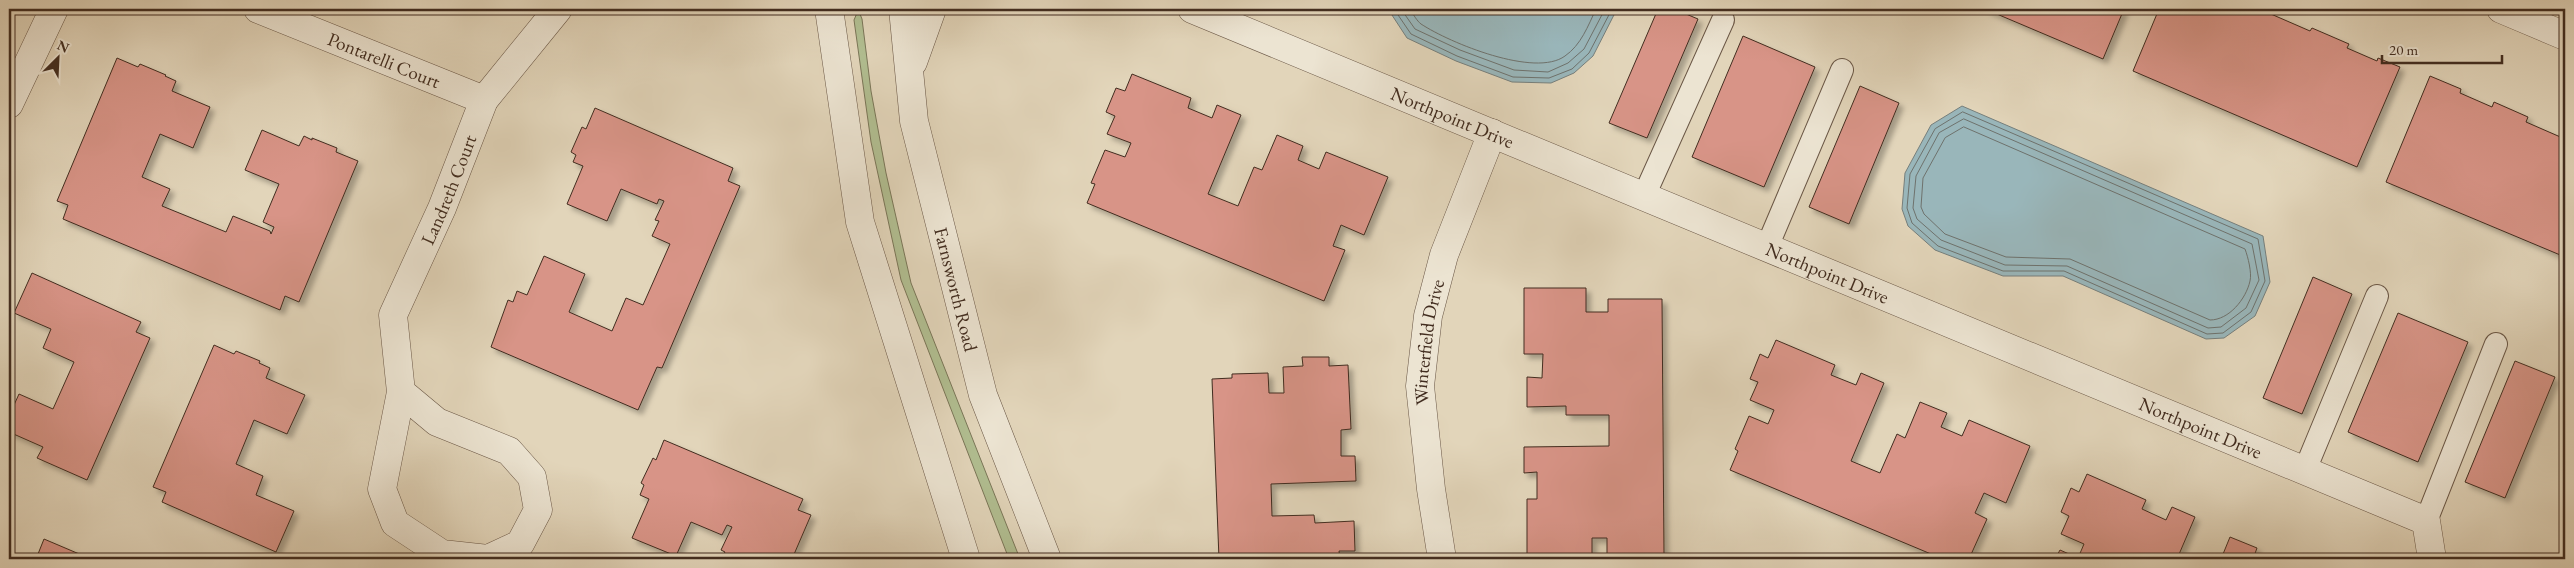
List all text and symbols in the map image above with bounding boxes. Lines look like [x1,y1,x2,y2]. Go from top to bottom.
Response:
street label: Pontarelli Court [324,26,444,94]
north arrow [32,32,82,82]
scale bar [2382,32,2502,64]
text: N [54,36,73,57]
text: 20 m [2389,40,2418,59]
street label: Northpoint Drive [1387,80,1518,154]
street label: Landreth Court [414,131,482,249]
street label: Farnsworth Road [929,225,984,354]
street label: Northpoint Drive [1762,236,1893,309]
street label: Winterfield Drive [1407,276,1450,406]
street label: Northpoint Drive [2135,391,2266,464]

